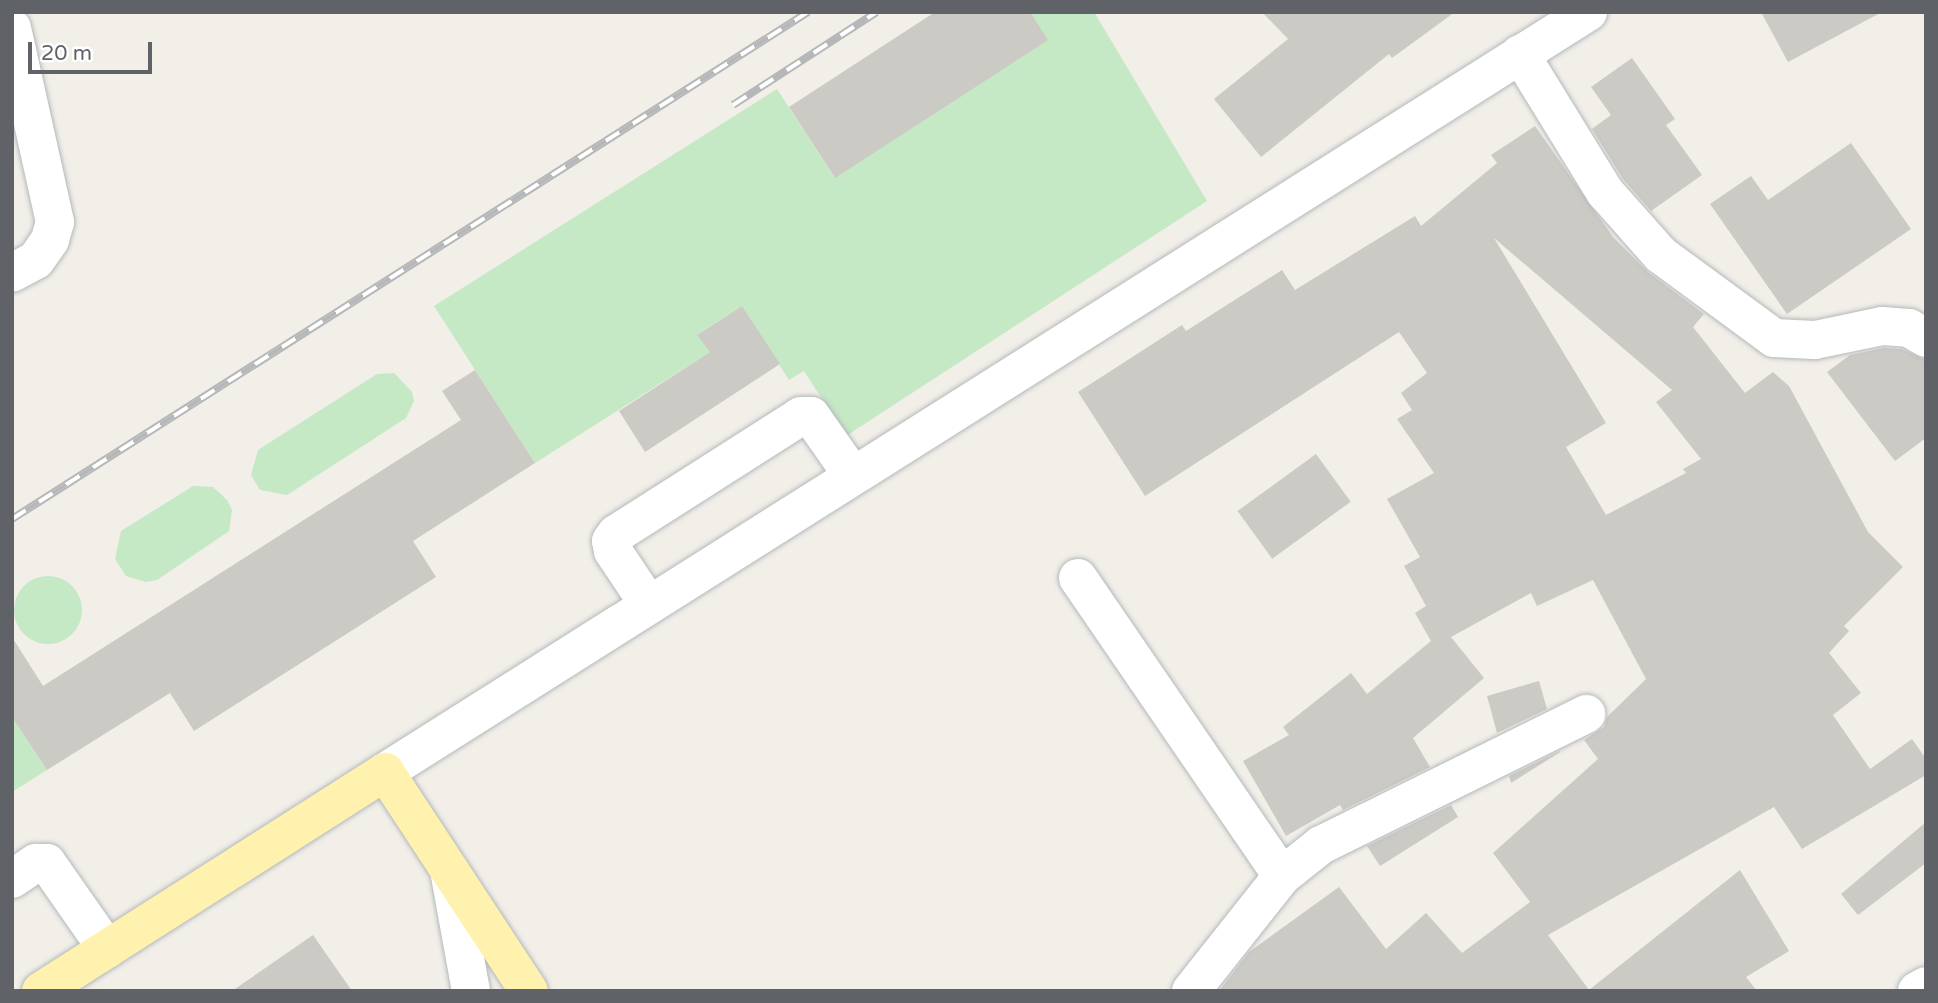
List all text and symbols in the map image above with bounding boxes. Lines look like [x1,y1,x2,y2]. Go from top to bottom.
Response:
scale bar [32,28,156,72]
text: 20 m [41,41,92,66]

